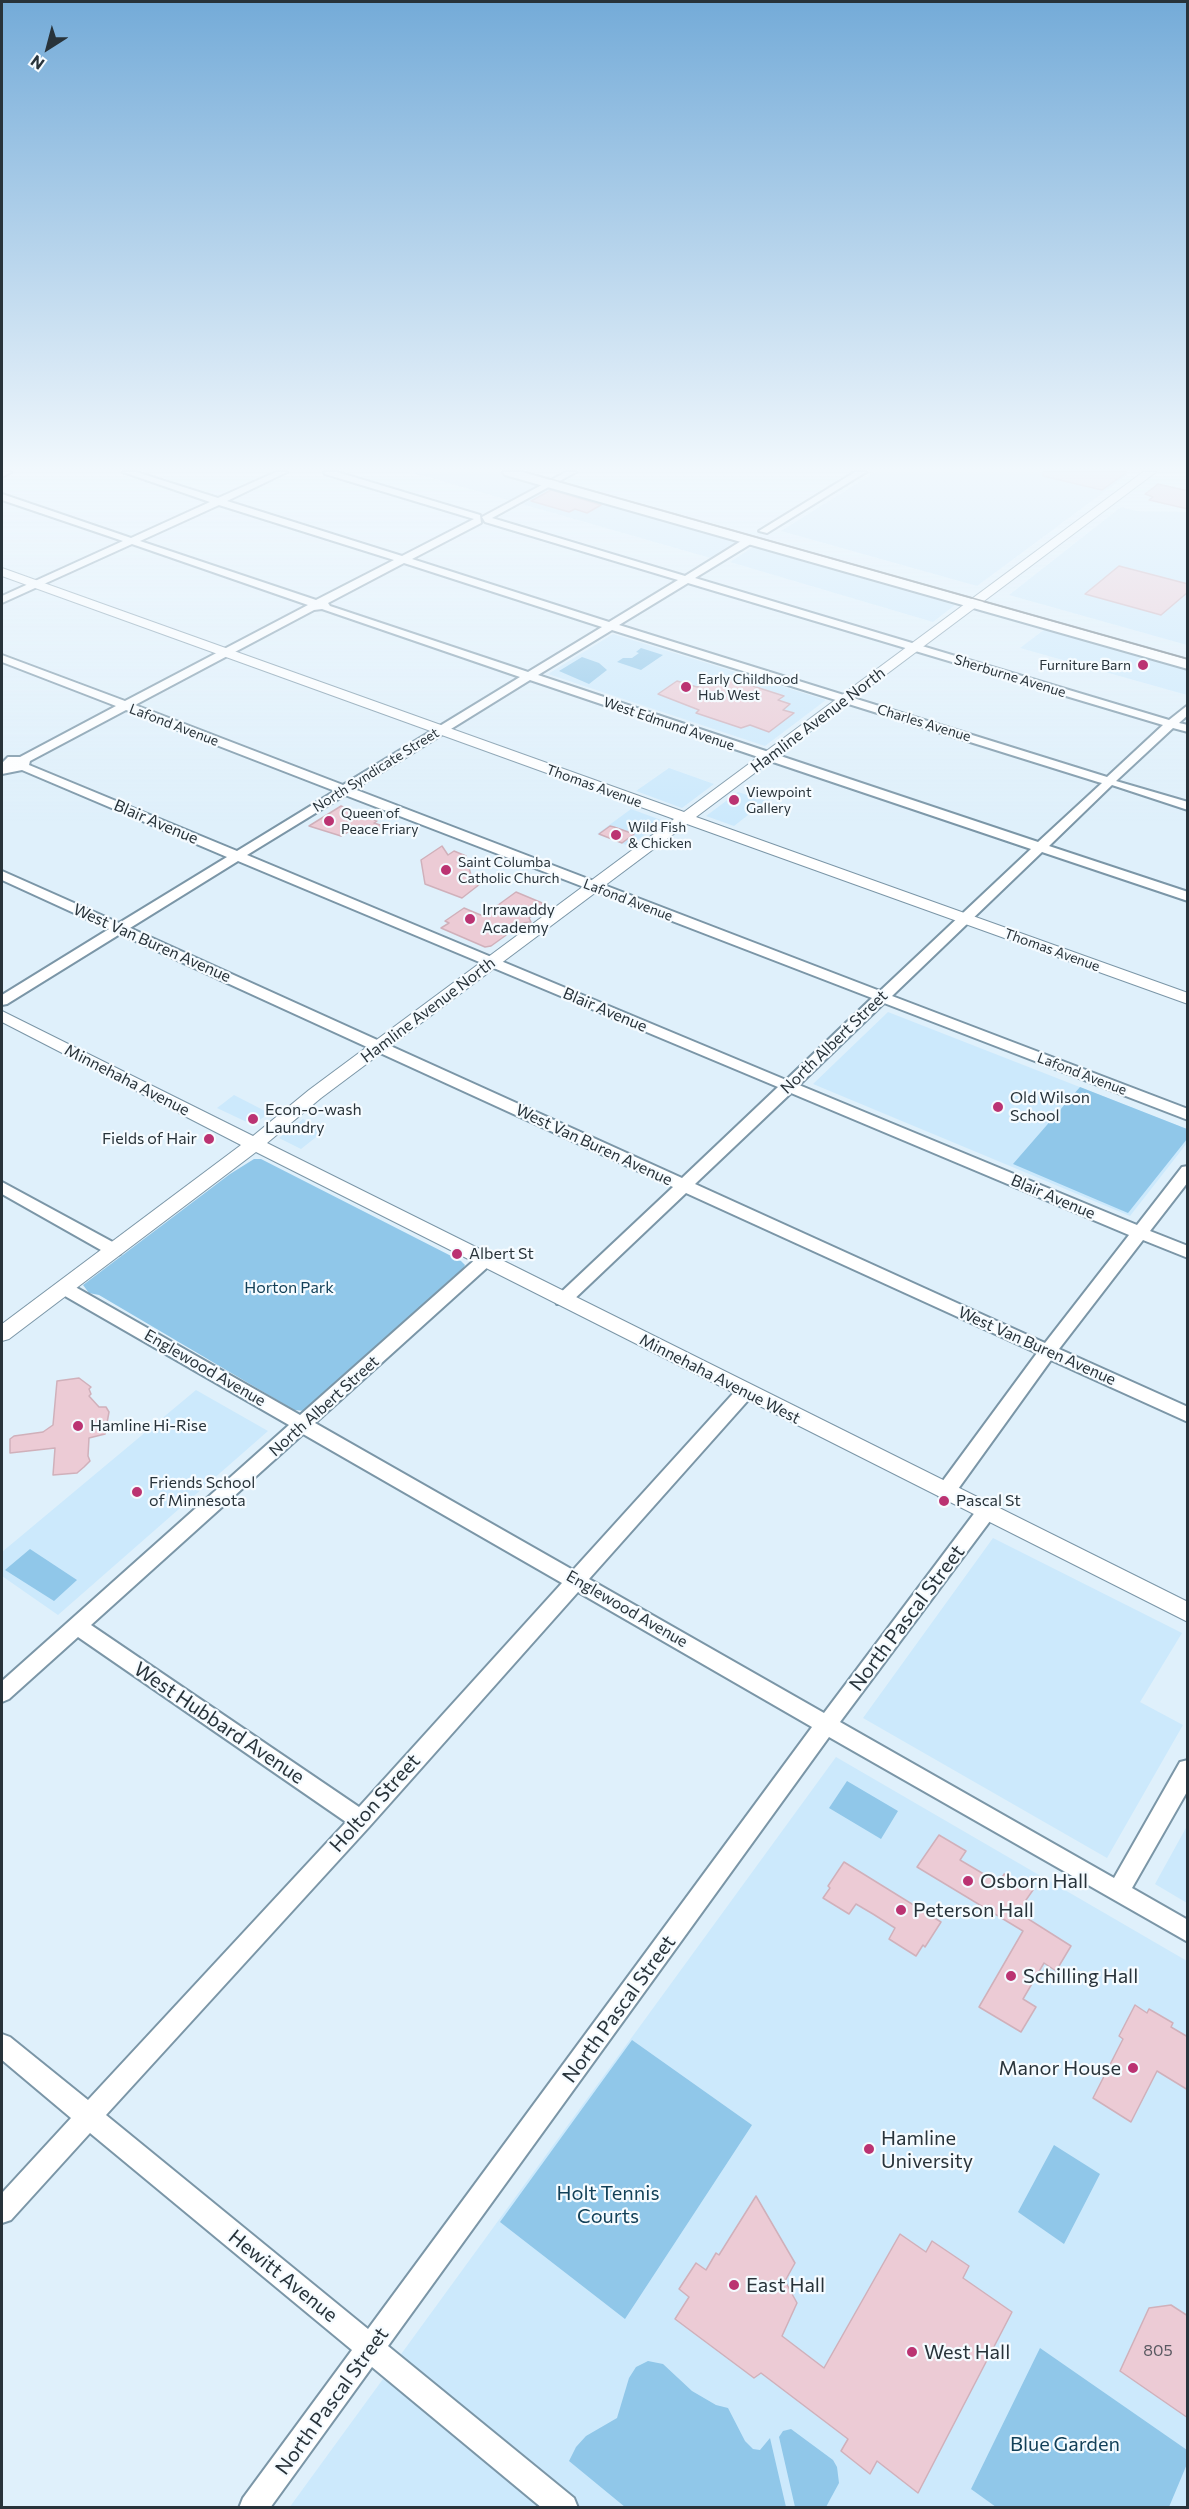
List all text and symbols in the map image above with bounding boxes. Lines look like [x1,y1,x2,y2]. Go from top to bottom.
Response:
north arrow [18,18,78,78]
text: N [27,52,48,74]
street label: Sherburne Avenue [952,651,1068,701]
place label: Furniture Barn [1039,657,1131,673]
marker: Furniture Barn [1136,658,1150,672]
street label: Hamline Avenue North [747,663,889,777]
place label: Early Childhood Hub West [698,671,798,704]
marker: Early Childhood Hub West [679,680,693,694]
street label: West Edmund Avenue [601,694,737,754]
street label: Lafond Avenue [127,700,221,750]
street label: Charles Avenue [875,701,973,745]
street label: North Syndicate Street [310,724,442,816]
street label: Thomas Avenue [544,761,644,811]
place label: Viewpoint Gallery [746,784,812,816]
marker: Viewpoint Gallery [727,793,741,807]
street label: Blair Avenue [111,796,201,848]
place label: Queen of Peace Friary [341,805,418,838]
marker: Queen of Peace Friary [322,814,336,828]
place label: Wild Fish & Chicken [628,819,692,852]
marker: Wild Fish & Chicken [609,828,623,842]
place label: Saint Columba Catholic Church [458,854,560,886]
marker: Saint Columba Catholic Church [439,863,453,877]
street label: Lafond Avenue [581,875,675,925]
street label: West Van Buren Avenue [70,900,234,986]
place label: Irrawaddy Academy [482,900,555,938]
marker: Irrawaddy Academy [463,912,477,926]
street label: Thomas Avenue [1002,925,1102,975]
street label: Hamline Avenue North [357,953,499,1067]
street label: Blair Avenue [560,984,650,1036]
street label: North Albert Street [777,986,891,1098]
street label: Minnehaha Avenue [61,1040,193,1120]
street label: Lafond Avenue [1035,1049,1129,1099]
place label: Old Wilson School [1010,1088,1090,1126]
place label: Econ-o-wash Laundry [265,1100,362,1138]
street label: West Van Buren Avenue [513,1100,675,1190]
marker: Old Wilson School [991,1100,1005,1114]
marker: Econ-o-wash Laundry [246,1112,260,1126]
place label: Fields of Hair [102,1129,197,1149]
marker: Fields of Hair [202,1132,216,1146]
street label: Blair Avenue [1008,1171,1098,1223]
place label: Albert St [469,1244,534,1264]
marker: Albert St [450,1247,464,1261]
park label: Horton Park [244,1278,334,1298]
street label: West Van Buren Avenue [955,1303,1119,1389]
street label: Englewood Avenue [141,1325,269,1411]
street label: Minnehaha Avenue West [636,1330,804,1428]
street label: North Albert Street [265,1352,383,1460]
place label: Hamline Hi-Rise [90,1416,207,1436]
marker: Hamline Hi-Rise [71,1419,85,1433]
place label: Friends School of Minnesota [149,1473,255,1511]
marker: Friends School of Minnesota [130,1485,144,1499]
place label: Pascal St [956,1491,1021,1511]
marker: Pascal St [937,1494,951,1508]
street label: North Pascal Street [844,1540,970,1696]
street label: Englewood Avenue [563,1566,691,1652]
street label: West Hubbard Avenue [129,1657,309,1789]
street label: Holton Street [325,1749,425,1857]
place label: Osborn Hall [980,1869,1088,1893]
marker: Osborn Hall [961,1874,975,1888]
place label: Peterson Hall [913,1898,1034,1922]
marker: Peterson Hall [894,1903,908,1917]
street label: North Pascal Street [557,1931,681,2087]
place label: Schilling Hall [1023,1964,1138,1988]
marker: Schilling Hall [1004,1969,1018,1983]
place label: Manor House [999,2056,1121,2080]
marker: Manor House [1126,2061,1140,2075]
place label: Hamline University [881,2126,973,2173]
marker: Hamline University [862,2142,876,2156]
park label: Holt Tennis Courts [556,2181,660,2228]
street label: Hewitt Avenue [224,2225,342,2327]
place label: East Hall [746,2273,825,2297]
marker: East Hall [727,2278,741,2292]
street label: North Pascal Street [270,2323,394,2479]
place label: West Hall [924,2340,1010,2364]
house number: 805 [1143,2341,1173,2361]
marker: West Hall [905,2345,919,2359]
park label: Blue Garden [1010,2432,1120,2456]

